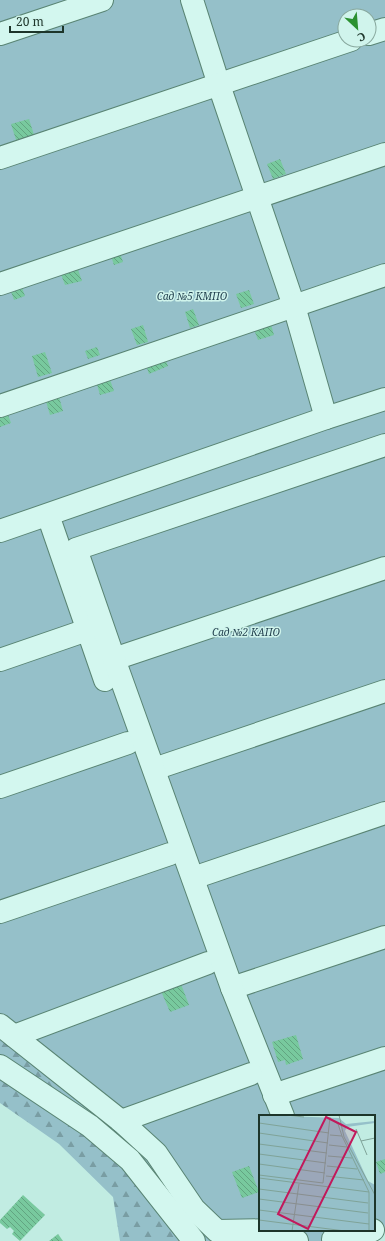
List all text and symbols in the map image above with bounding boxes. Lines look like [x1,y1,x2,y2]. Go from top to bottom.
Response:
scale bar [10,8,63,34]
north arrow [337,8,377,48]
text: 20 m [16,13,44,30]
text: С [355,29,368,46]
park label: Сад №5 КМПО [157,289,228,303]
park label: Сад №2 КАПО [212,625,281,639]
inset map [259,1115,375,1231]

